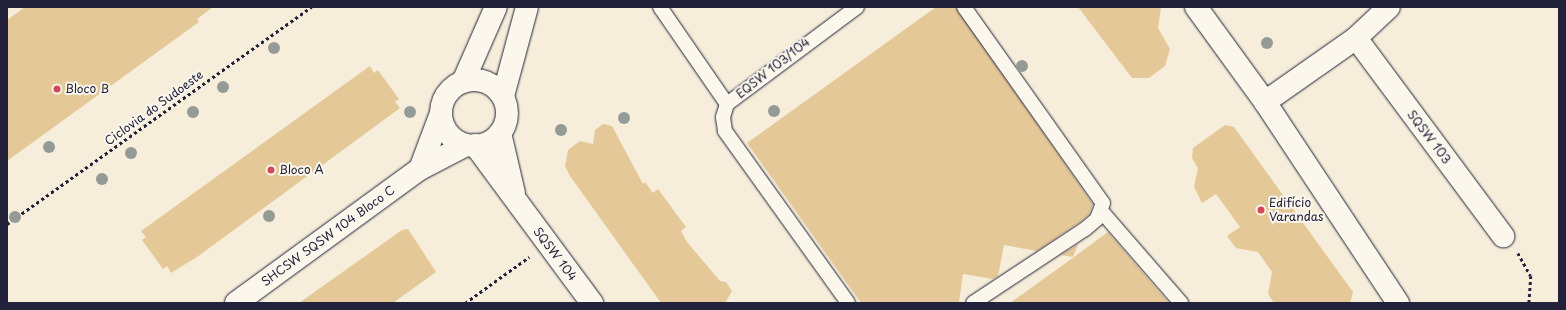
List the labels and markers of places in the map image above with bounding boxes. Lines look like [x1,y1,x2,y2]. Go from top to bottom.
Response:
place label: Bloco B [65,82,108,96]
marker: Bloco B [52,84,62,94]
place label: Bloco A [279,163,324,177]
marker: Bloco A [266,165,276,175]
place label: Edifício Varandas [1269,196,1324,224]
marker: Edifício Varandas [1256,205,1266,215]

